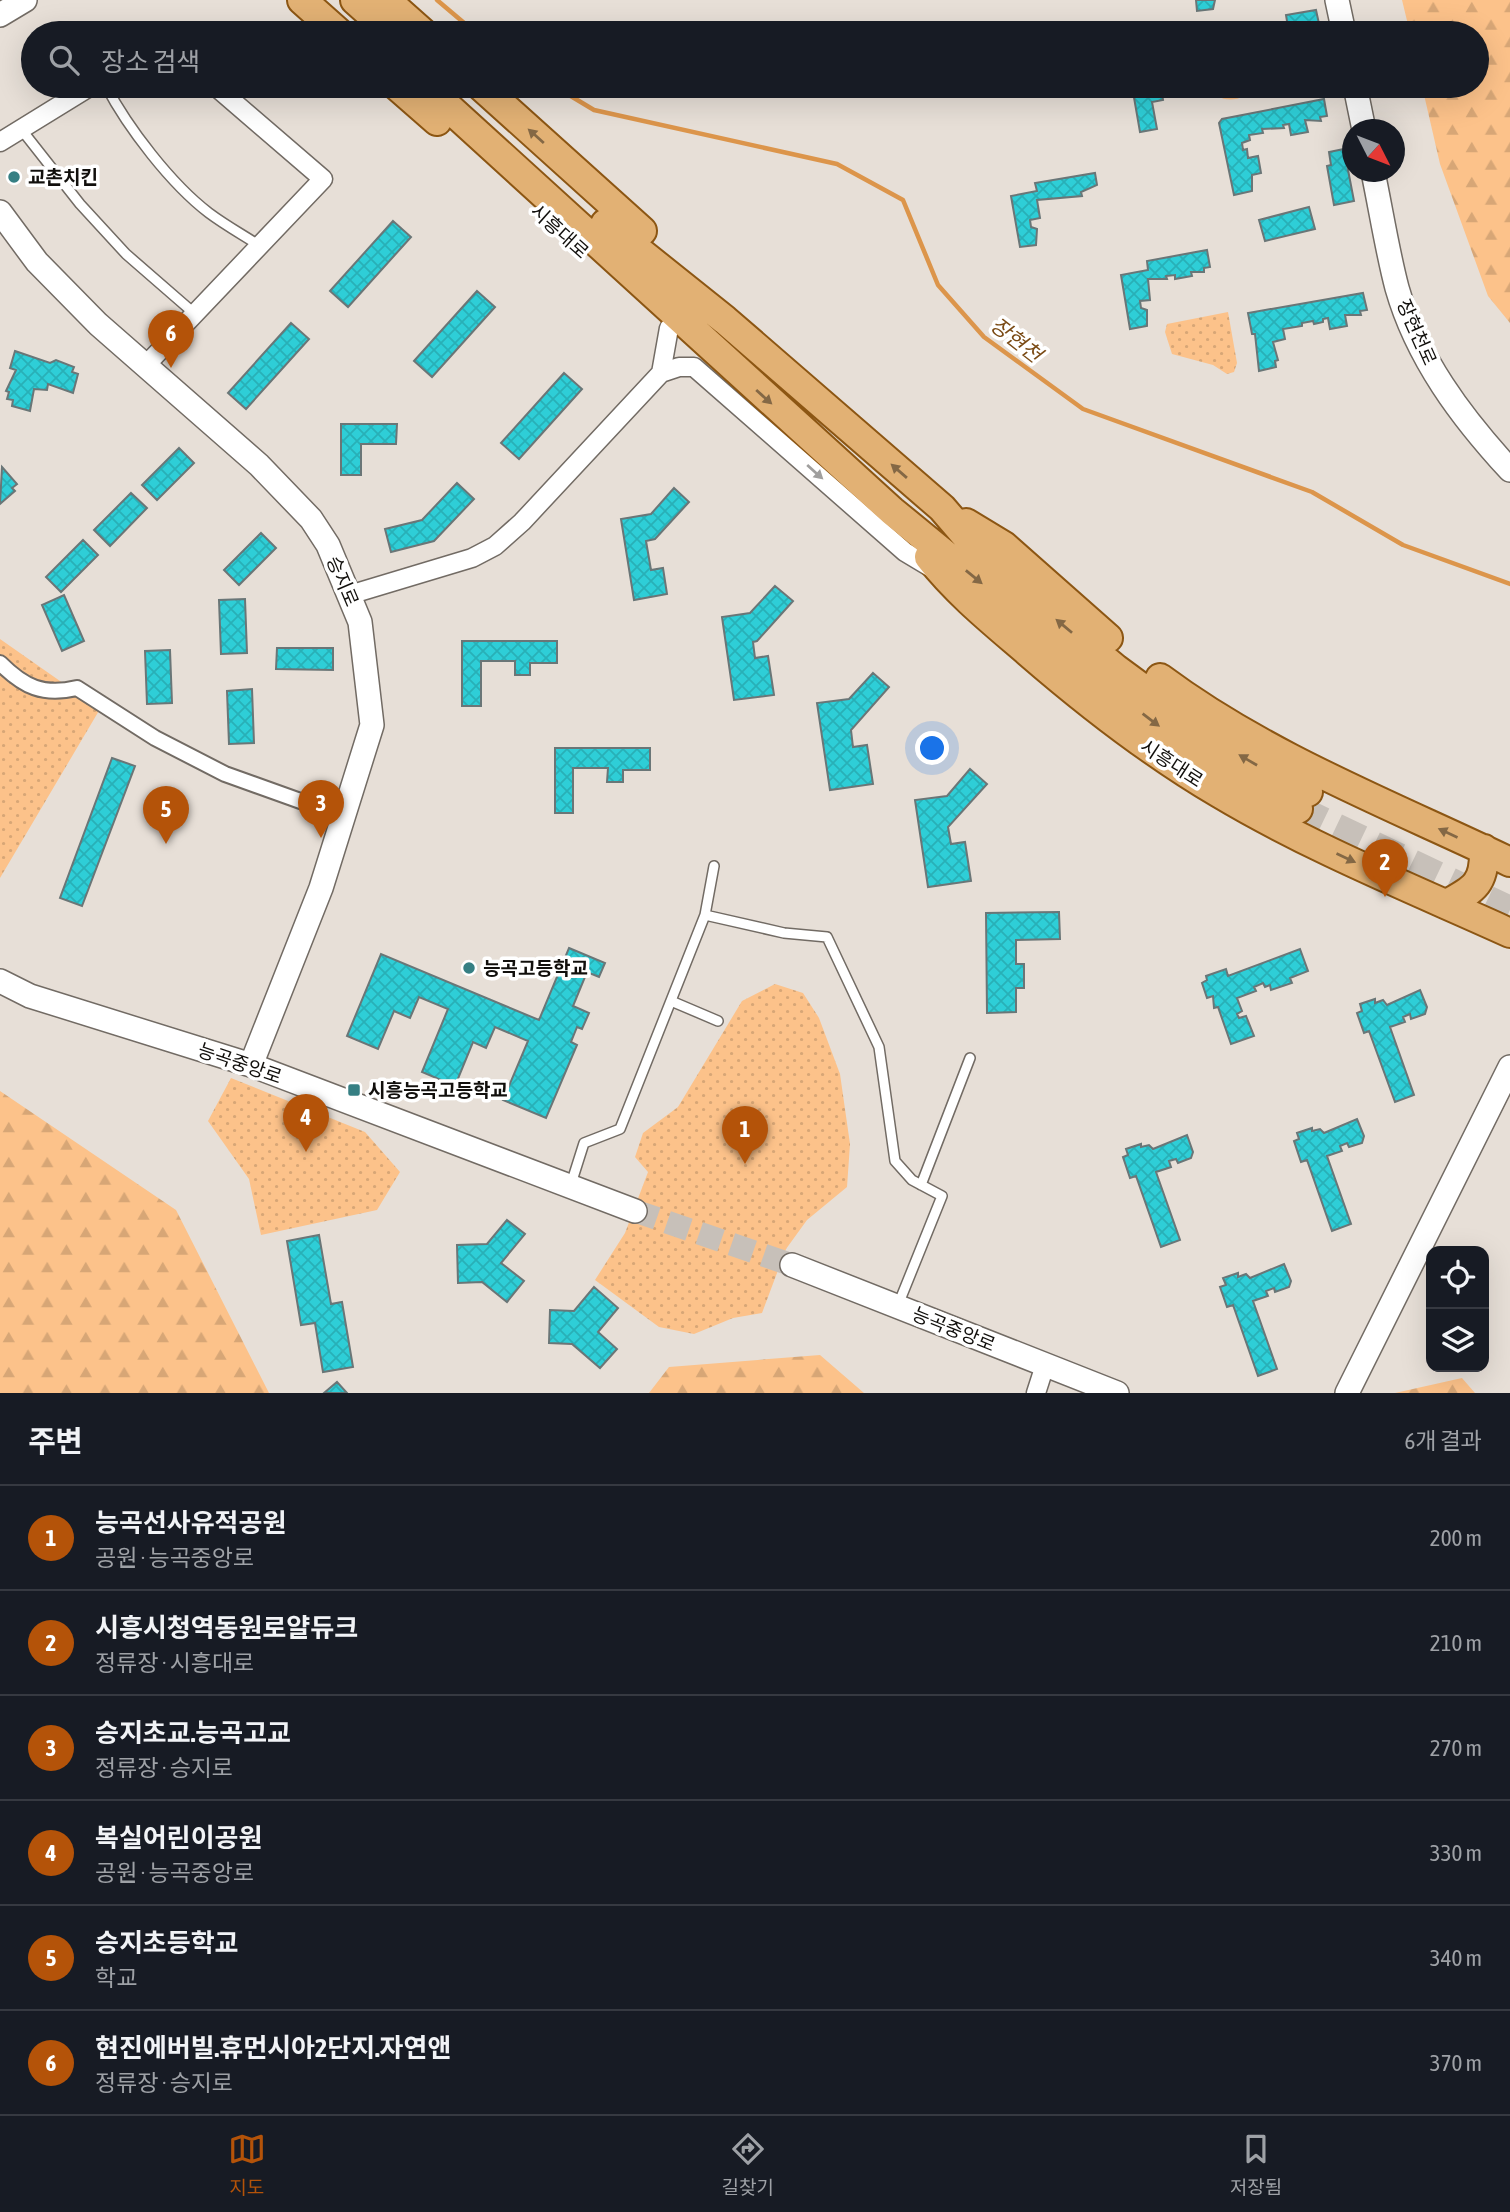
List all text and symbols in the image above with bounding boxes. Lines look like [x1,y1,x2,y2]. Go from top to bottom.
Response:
search box [21,21,1489,98]
icon: search [45,41,83,79]
text: 장소 검색 [101,47,200,77]
north arrow [1342,119,1405,182]
one-way arrow [527,128,545,144]
place label: 교촌치킨 [28,166,98,188]
marker: 교촌치킨 [6,169,22,185]
street label: 시흥대로 [527,199,593,263]
street label: 장현천로 [1393,296,1441,368]
pin: 6 [148,310,194,368]
water label: 장현천 [986,312,1049,368]
one-way arrow [755,389,773,405]
one-way arrow [806,464,824,480]
one-way arrow [890,464,907,479]
street label: 승지로 [323,553,363,609]
one-way arrow [965,569,983,584]
one-way arrow [1056,619,1073,634]
one-way arrow [1142,713,1160,727]
your location [915,731,949,765]
street label: 시흥대로 [1137,735,1207,791]
one-way arrow [1238,754,1257,766]
pin: 3 [298,780,344,838]
pin: 5 [143,786,189,844]
one-way arrow [1438,827,1458,839]
pin: 2 [1362,839,1408,897]
one-way arrow [1336,852,1356,864]
place label: 능곡고등학교 [483,957,588,979]
marker: 능곡고등학교 [461,960,477,976]
street label: 능곡중앙로 [195,1038,285,1088]
place label: 시흥능곡고등학교 [368,1079,508,1101]
marker: 시흥능곡고등학교 [346,1082,362,1098]
pin: 4 [283,1094,329,1152]
pin: 1 [722,1106,768,1164]
map controls [1426,1246,1489,1372]
button: locate [1426,1246,1489,1309]
street label: 능곡중앙로 [909,1302,999,1356]
button: layers [1426,1309,1489,1372]
text: 주변 [28,1424,83,1458]
text: 6개 결과 [1405,1428,1482,1454]
text: 능곡선사유적공원 [95,1508,286,1538]
text: 1 [46,1525,56,1551]
text: 200 m [1430,1525,1482,1551]
text: 공원 · 능곡중앙로 [95,1545,254,1571]
text: 시흥시청역동원로얄듀크 [95,1613,358,1643]
text: 2 [46,1630,56,1656]
text: 210 m [1430,1630,1482,1656]
text: 정류장 · 시흥대로 [95,1650,254,1676]
text: 승지초교.능곡고교 [95,1718,291,1748]
text: 3 [46,1735,56,1761]
text: 270 m [1430,1735,1482,1761]
text: 정류장 · 승지로 [95,1755,233,1781]
text: 복실어린이공원 [95,1823,262,1853]
text: 4 [46,1840,56,1866]
text: 330 m [1430,1840,1482,1866]
text: 공원 · 능곡중앙로 [95,1860,254,1886]
text: 승지초등학교 [95,1928,239,1958]
text: 5 [46,1945,56,1971]
text: 340 m [1430,1945,1482,1971]
text: 학교 [95,1965,137,1991]
text: 현진에버빌.휴먼시아2단지.자연앤 [95,2033,451,2063]
text: 6 [46,2050,56,2076]
text: 370 m [1430,2050,1482,2076]
text: 정류장 · 승지로 [95,2070,233,2096]
tab: 지도 [228,2130,266,2199]
tab: 길찾기 [722,2130,774,2199]
tab: 저장됨 [1230,2130,1282,2199]

